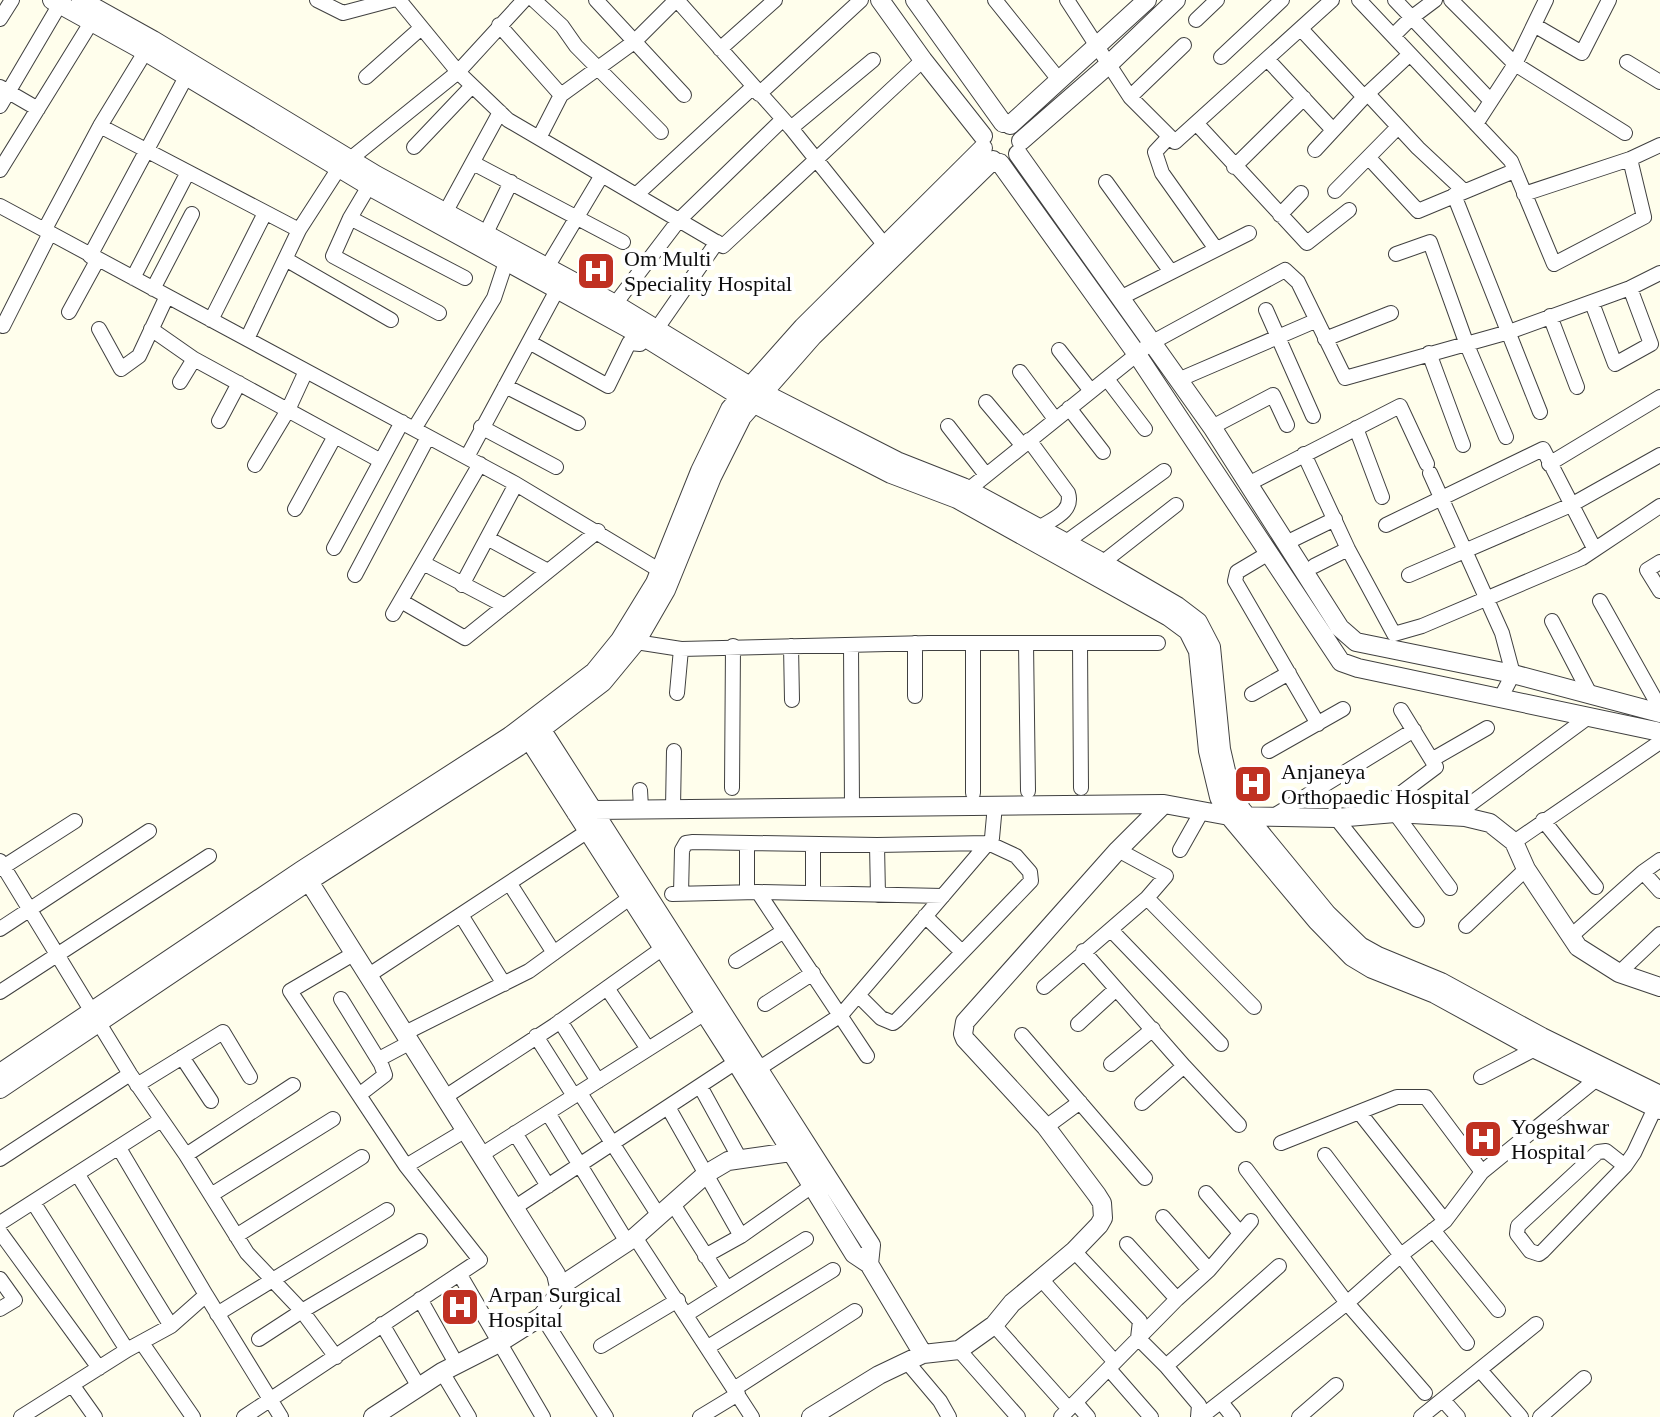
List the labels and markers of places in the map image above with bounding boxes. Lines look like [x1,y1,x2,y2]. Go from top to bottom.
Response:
place label: Om Multi Speciality Hospital [624,246,792,296]
hospital icon: Om Multi Speciality Hospital [575,250,617,292]
place label: Anjaneya Orthopaedic Hospital [1281,759,1470,809]
hospital icon: Anjaneya Orthopaedic Hospital [1232,763,1274,805]
place label: Yogeshwar Hospital [1511,1114,1610,1164]
hospital icon: Yogeshwar Hospital [1462,1118,1504,1160]
place label: Arpan Surgical Hospital [488,1282,621,1332]
hospital icon: Arpan Surgical Hospital [439,1286,481,1328]

